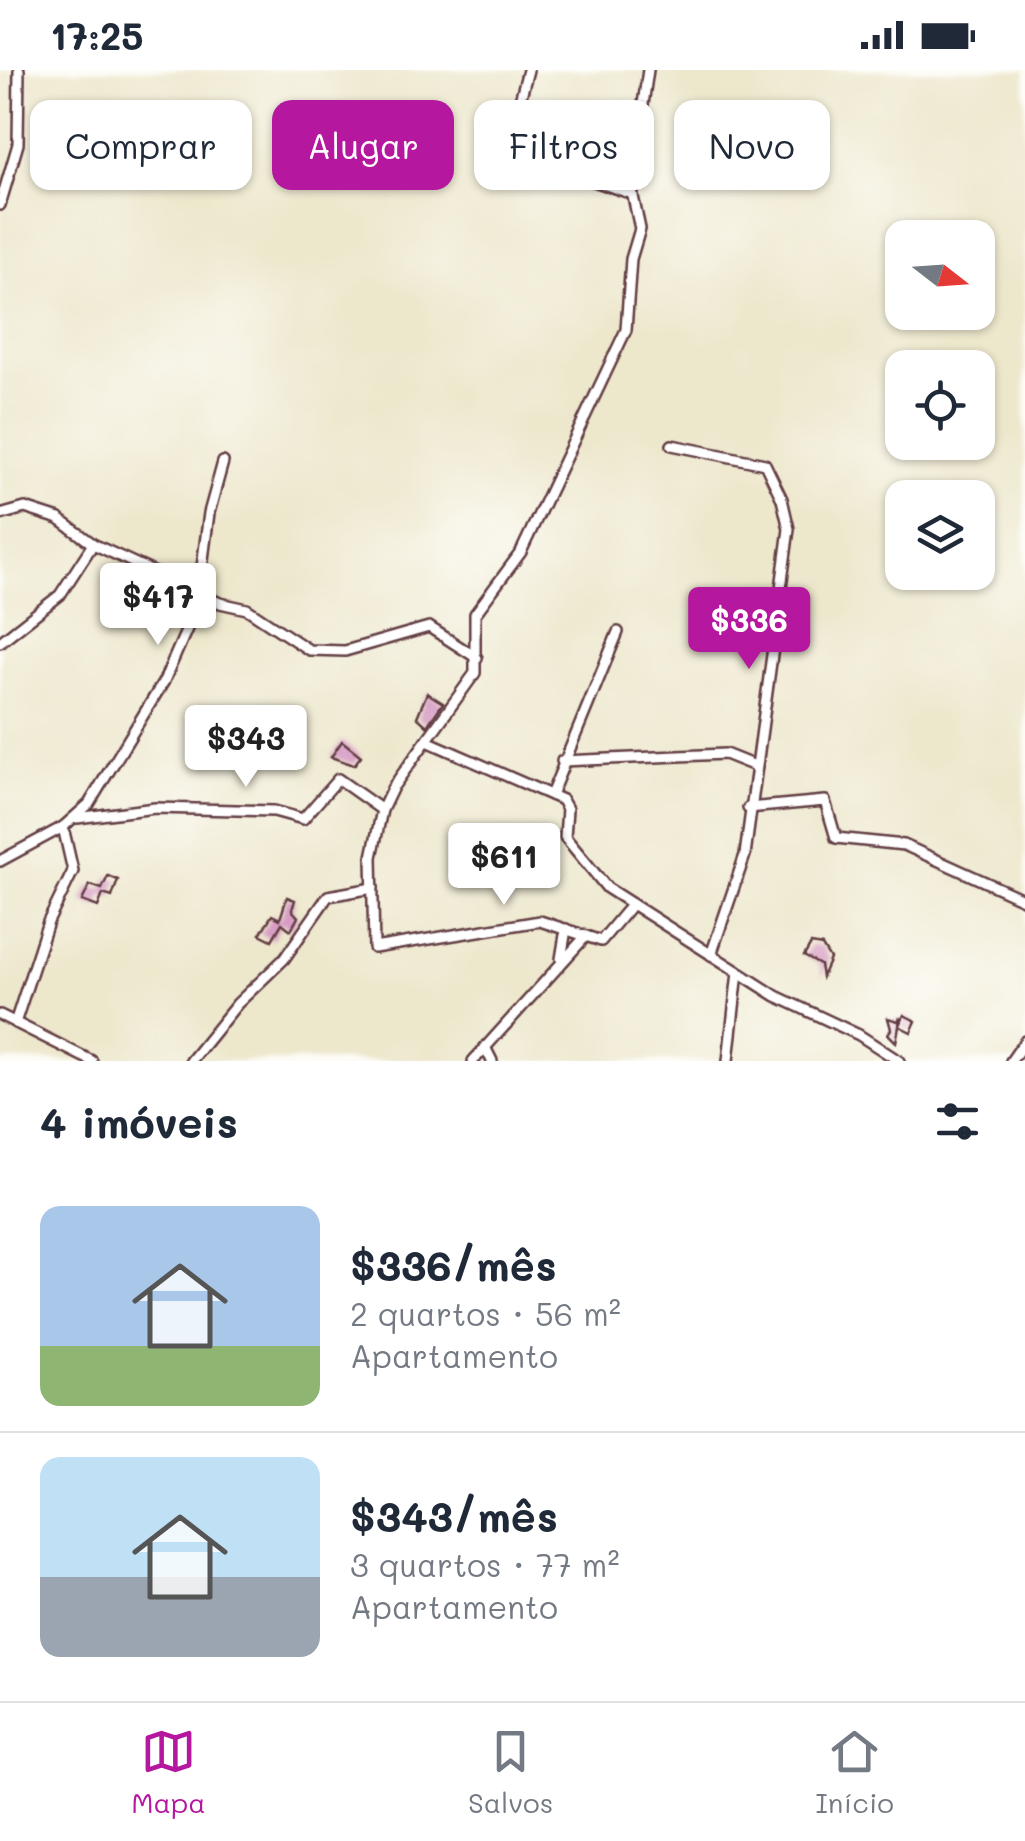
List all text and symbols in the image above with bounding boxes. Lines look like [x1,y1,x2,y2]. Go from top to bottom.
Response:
text: 17:25 [50,10,143,60]
chip: Comprar [30,100,252,190]
chip: Alugar [272,100,454,190]
chip: Filtros [474,100,654,190]
chip: Novo [674,100,830,190]
north arrow [885,220,995,330]
map controls [885,220,995,590]
button: locate [885,350,995,460]
button: layers [885,480,995,590]
pin: $417 [99,563,217,648]
text: $417 [122,574,194,616]
pin: $336 [690,587,808,672]
text: $336 [710,598,788,640]
pin: $343 [187,705,305,790]
text: $343 [207,716,285,758]
pin: $611 [445,823,563,908]
text: $611 [470,834,538,876]
text: 4 imóveis [40,1094,238,1149]
icon: filters [930,1094,985,1149]
text: $336/mês [350,1237,557,1292]
icon: home [120,1246,240,1366]
text: 2 quartos · 56 m² [350,1292,621,1334]
text: Apartamento [350,1334,558,1376]
text: $343/mês [350,1488,558,1543]
icon: home [120,1497,240,1617]
text: 3 quartos · 77 m² [350,1543,619,1585]
text: Apartamento [350,1585,558,1627]
tab: Mapa [131,1724,206,1820]
tab: Salvos [468,1724,553,1820]
tab: Início [816,1724,894,1820]

